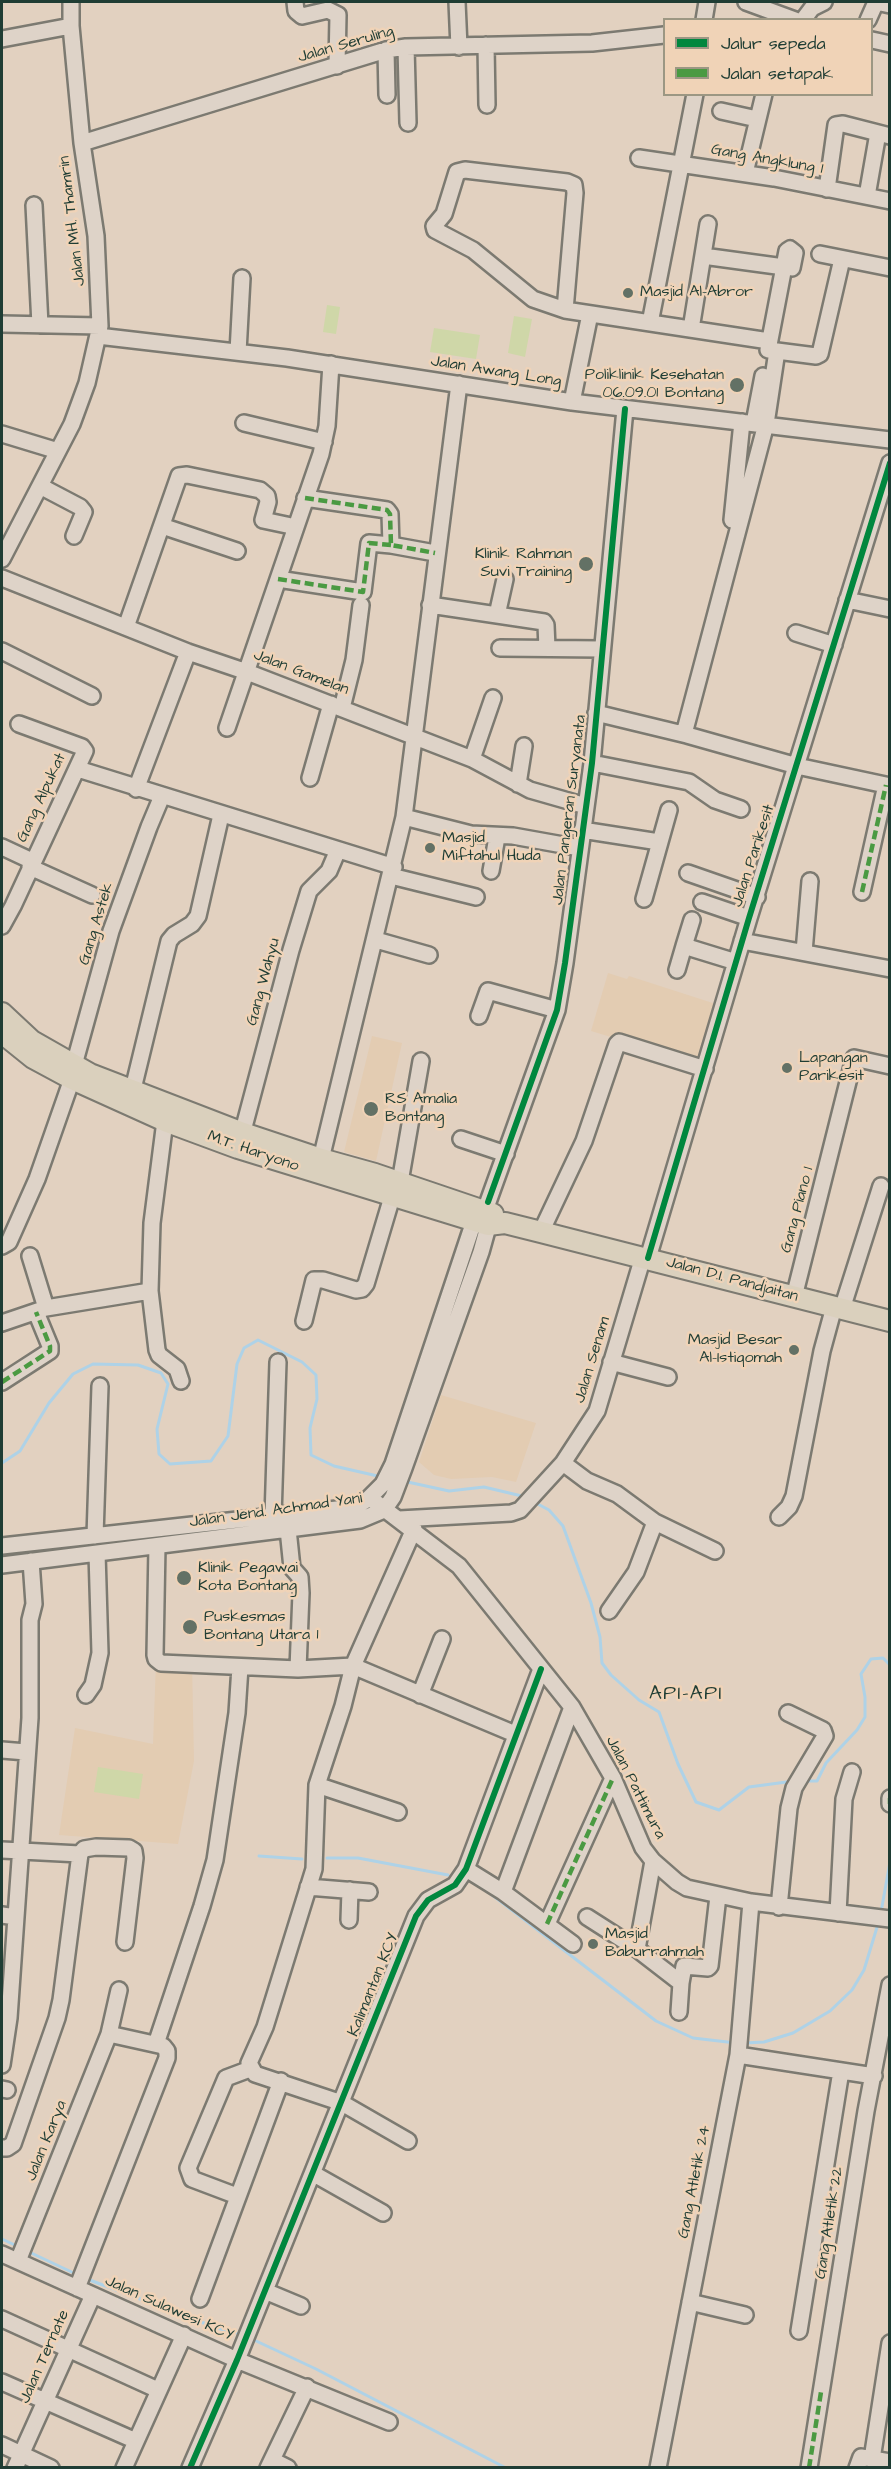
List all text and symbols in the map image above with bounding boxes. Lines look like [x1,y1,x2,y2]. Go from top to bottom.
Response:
legend [663,18,873,96]
street label: Jalan Seruling [296,22,396,68]
text: Jalur sepeda [721,31,826,56]
text: Jalan setapak [721,61,833,86]
street label: Gang Angklung 1 [709,141,825,179]
street label: Jalan MH. Thamrin [55,155,91,287]
place label: Masjid Al-Abror [640,283,753,303]
marker: Masjid Al-Abror [621,286,635,300]
street label: Jalan Awang Long [429,352,563,392]
place label: Poliklinik Kesehatan 06.09.01 Bontang [585,366,724,404]
marker: Poliklinik Kesehatan 06.09.01 Bontang [728,376,746,394]
place label: Klinik Rahman Suvi Training [475,545,572,583]
marker: Klinik Rahman Suvi Training [577,555,595,573]
street label: Jalan Gamelan [251,646,351,700]
street label: Jalan Pangeran Suryanata [549,714,591,906]
street label: Gang Alpukat [13,750,71,846]
street label: Jalan Parikesit [728,802,780,910]
place label: Masjid Miftahul Huda [442,829,541,867]
marker: Masjid Miftahul Huda [423,841,437,855]
street label: Gang Astek [75,880,119,968]
street label: Gang Wahyu [243,936,285,1028]
place label: Lapangan Parikesit [799,1049,868,1087]
marker: Lapangan Parikesit [780,1061,794,1075]
place label: RS Amalia Bontang [385,1090,457,1128]
marker: RS Amalia Bontang [362,1100,380,1118]
street label: M.T. Haryono [205,1127,301,1177]
street label: Gang Piano 1 [777,1165,819,1255]
street label: Jalan D.I. Pandjaitan [664,1253,800,1307]
street label: Jalan Senam [571,1315,615,1405]
place label: Masjid Besar Al-Istiqomah [688,1331,782,1369]
marker: Masjid Besar Al-Istiqomah [787,1343,801,1357]
street label: Jalan Jend. Achmad Yani [188,1489,364,1533]
place label: Klinik Pegawai Kota Bontang [198,1559,298,1597]
marker: Klinik Pegawai Kota Bontang [175,1569,193,1587]
place label: Puskesmas Bontang Utara 1 [204,1608,319,1646]
marker: Puskesmas Bontang Utara 1 [181,1618,199,1636]
district label: API-API [649,1683,723,1707]
street label: Jalan Pattimura [601,1733,669,1843]
place label: Masjid Baburrahmah [605,1925,704,1963]
street label: Kalimantan KCY [345,1930,403,2040]
marker: Masjid Baburrahmah [586,1937,600,1951]
street label: Jalan Karya [22,2098,72,2184]
street label: Gang Atletik 24 [675,2124,715,2240]
street label: Gang Atletik 22 [812,2166,848,2280]
street label: Jalan Sulawesi KCY [102,2272,236,2346]
street label: Jalan Ternate [16,2307,74,2407]

